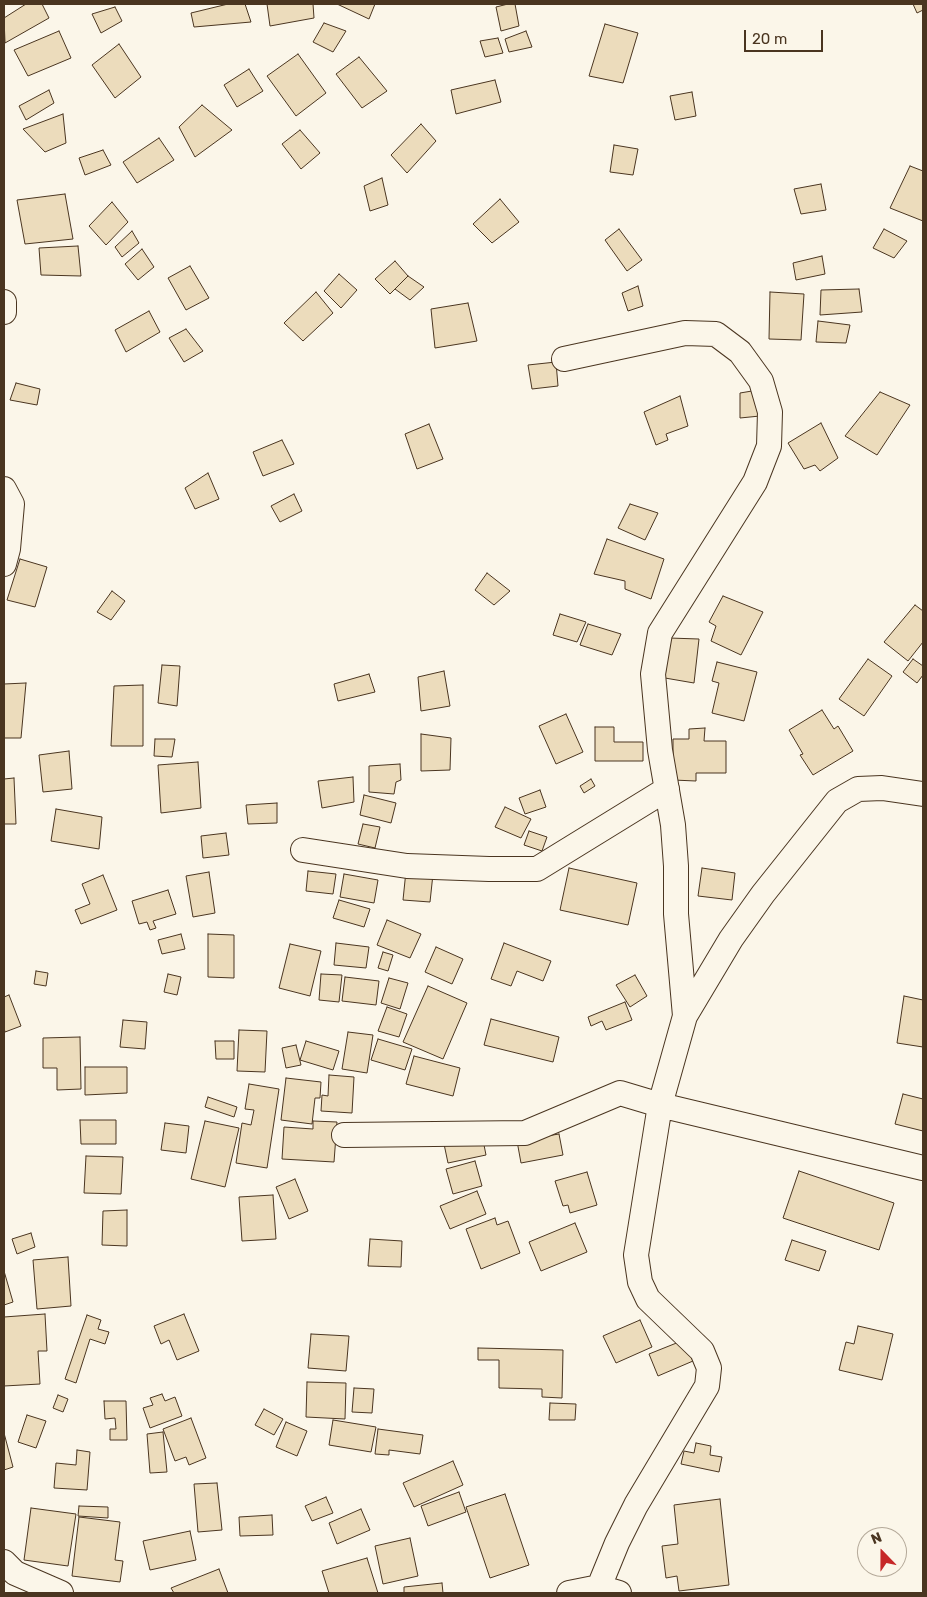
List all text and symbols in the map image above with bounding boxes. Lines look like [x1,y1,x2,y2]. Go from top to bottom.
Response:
scale bar [747,20,826,52]
text: 20 m [752,30,787,48]
north arrow [857,1527,907,1577]
text: N [869,1529,884,1548]

